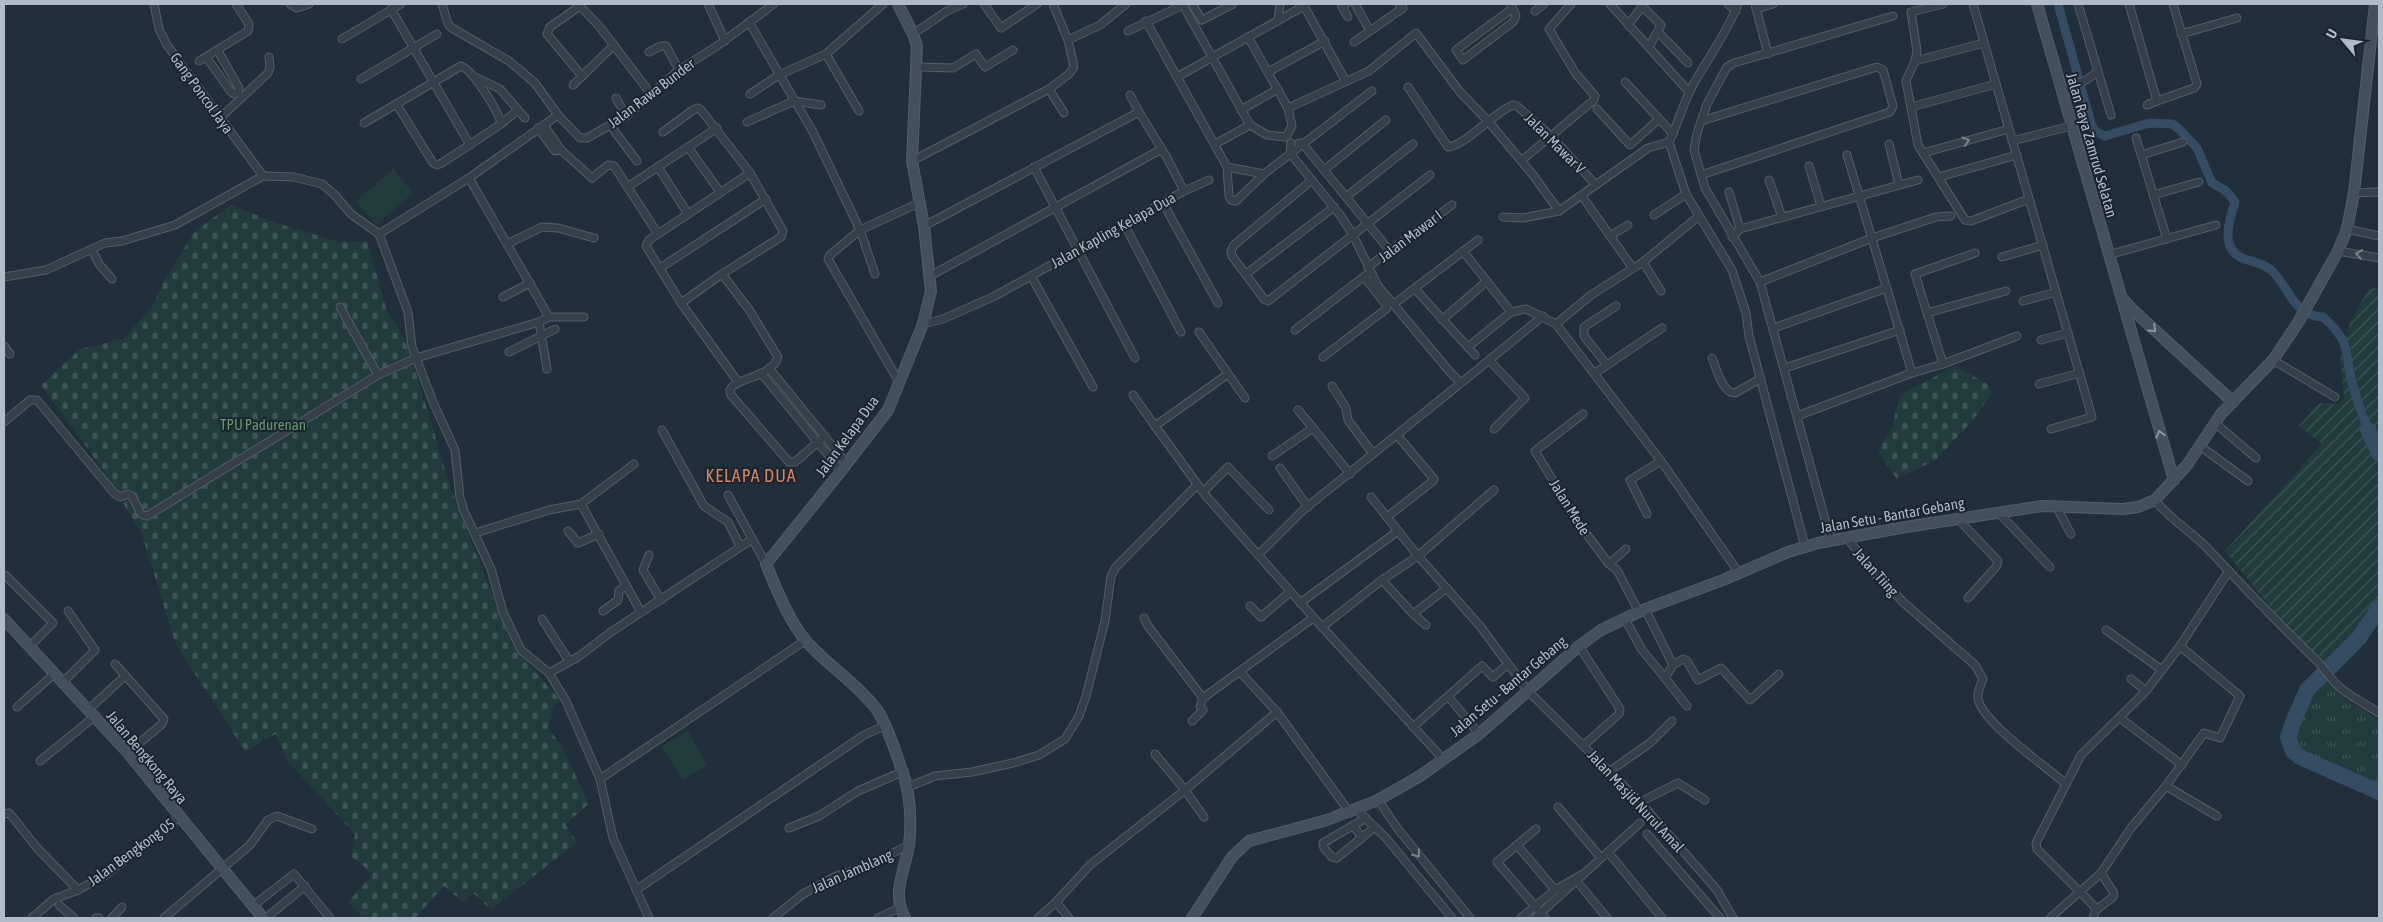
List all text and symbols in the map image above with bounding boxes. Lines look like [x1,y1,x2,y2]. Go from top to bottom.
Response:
north arrow [2318,15,2368,65]
text: U [2323,26,2341,41]
street label: Gang Poncol Jaya [167,49,237,137]
street label: Jalan Rawa Bunder [604,54,698,131]
street label: Jalan Raya Zamrud Selatan [2063,71,2121,219]
street label: Jalan Mawar V [1521,109,1589,177]
one-way arrow [1961,136,1970,146]
street label: Jalan Kapling Kelapa Dua [1048,189,1178,271]
street label: Jalan Mawar I [1375,207,1445,265]
one-way arrow [2354,250,2363,260]
one-way arrow [2147,323,2156,332]
street label: Jalan Kelapa Dua [812,392,882,480]
park label: TPU Padurenan [220,416,306,433]
one-way arrow [2155,429,2166,438]
district label: KELAPA DUA [705,465,797,486]
street label: Jalan Mede [1546,476,1594,538]
street label: Jalan Setu - Bantar Gebang [1818,494,1966,536]
street label: Jalan Tiing [1850,544,1902,600]
street label: Jalan Setu - Bantar Gebang [1447,632,1570,740]
street label: Jalan Bengkong Raya [103,707,191,807]
street label: Jalan Masjid Nurul Amal [1584,746,1688,856]
street label: Jalan Bengkong 05 [84,815,178,889]
street label: Jalan Jamblang [809,845,895,896]
one-way arrow [1412,848,1421,857]

